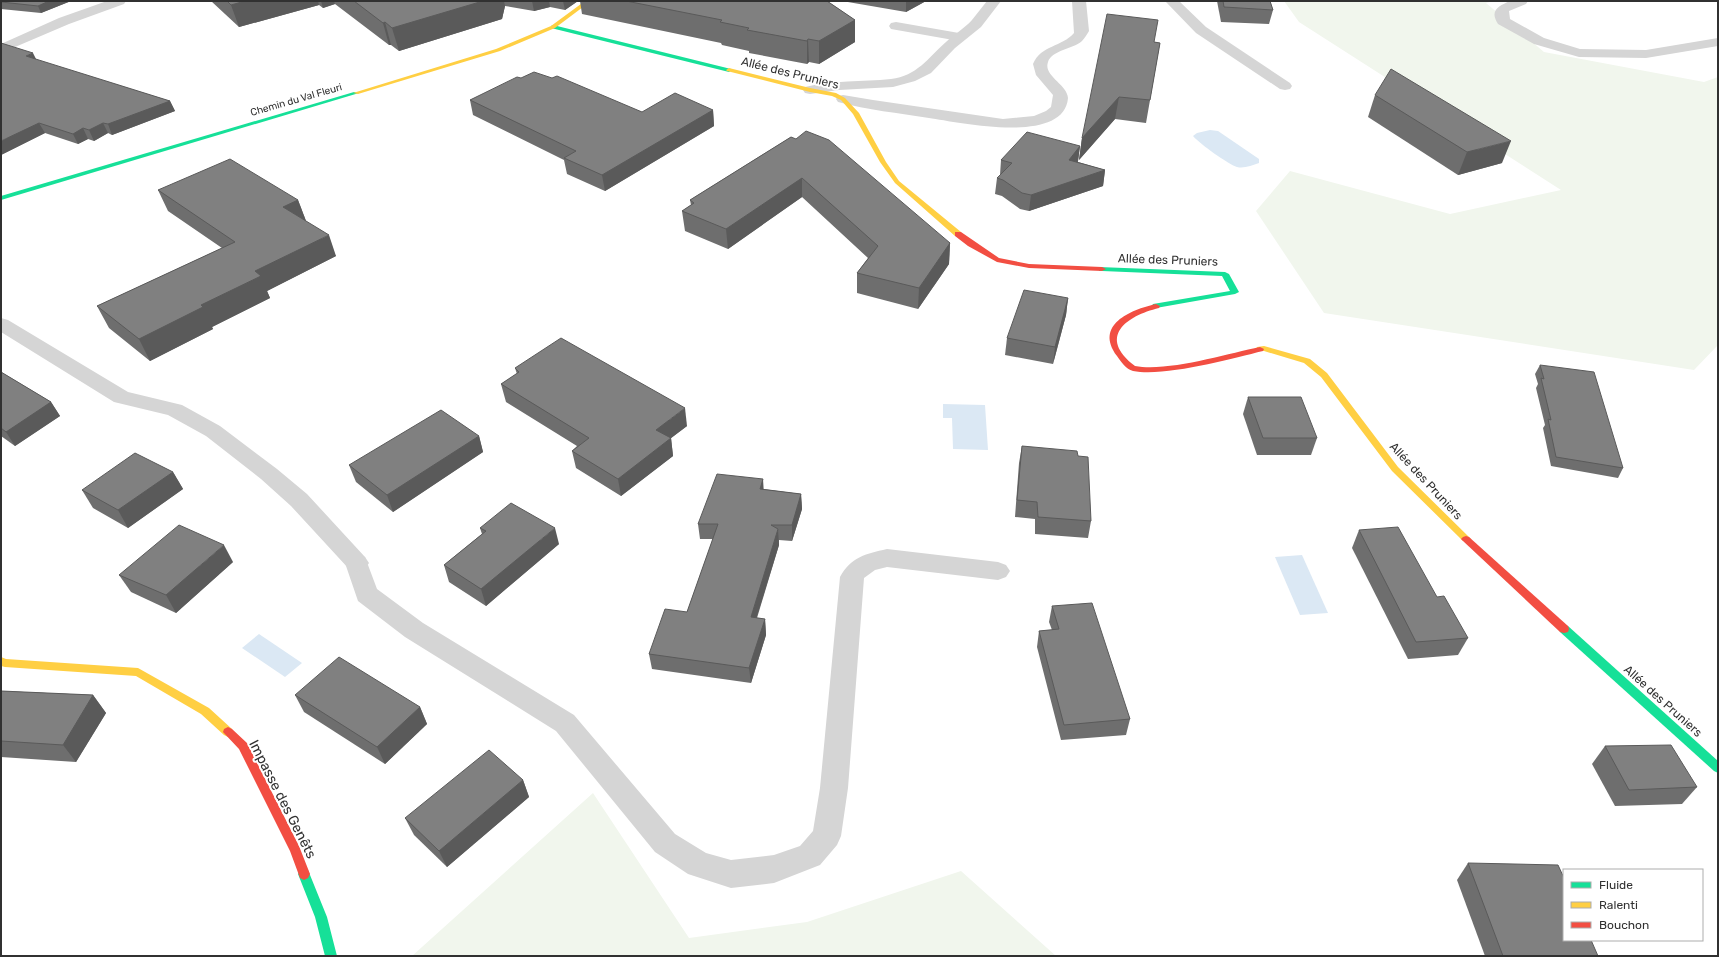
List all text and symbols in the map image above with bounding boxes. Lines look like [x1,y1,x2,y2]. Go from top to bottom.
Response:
street label: Allée des Pruniers [740,54,840,92]
street label: Chemin du Val Fleuri [249,81,344,119]
street label: Allée des Pruniers [1118,251,1218,269]
street label: Allée des Pruniers [1387,440,1465,522]
street label: Allée des Pruniers [1621,662,1705,740]
street label: Impasse des Genêts [245,737,320,861]
legend [1563,869,1703,941]
text: Fluide [1599,878,1633,892]
text: Ralenti [1599,898,1638,912]
text: Bouchon [1599,918,1649,932]

